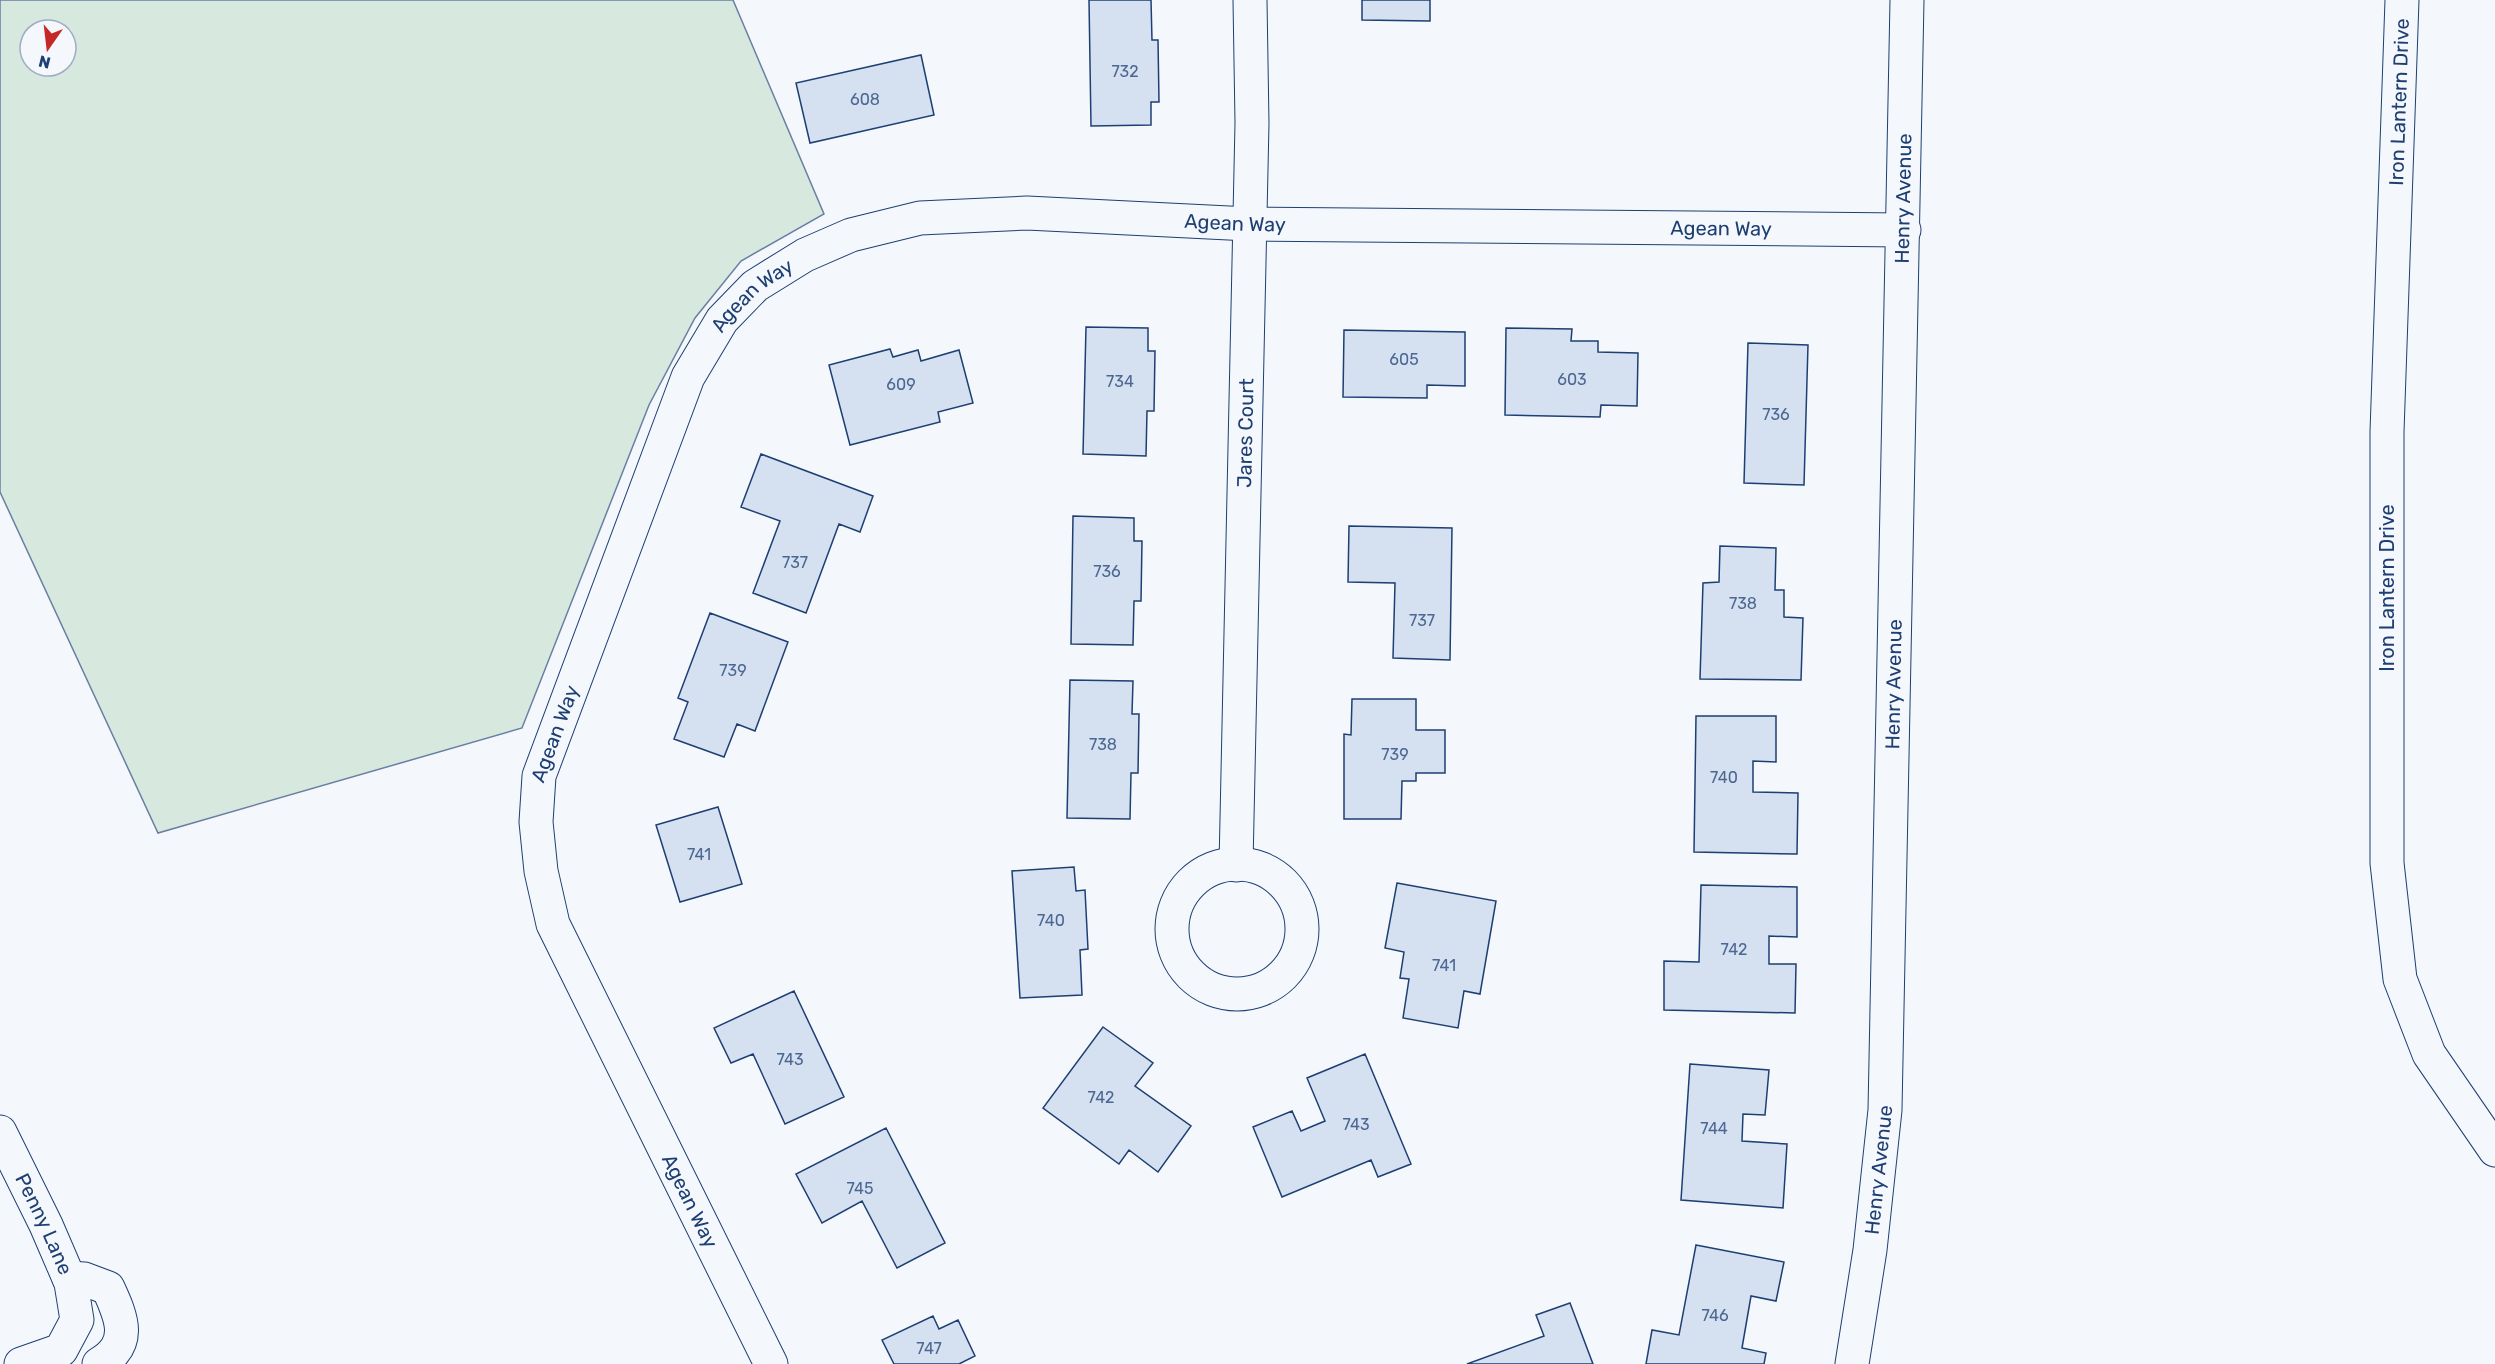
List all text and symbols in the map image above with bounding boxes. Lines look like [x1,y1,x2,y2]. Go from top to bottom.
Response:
north arrow [18,18,78,78]
street label: Iron Lantern Drive [2384,18,2414,186]
text: N [37,51,52,73]
house number: 732 [1111,62,1139,81]
house number: 608 [850,90,880,109]
street label: Henry Avenue [1890,133,1916,264]
street label: Agean Way [1184,209,1286,236]
street label: Agean Way [1670,216,1772,241]
street label: Agean Way [706,253,797,336]
house number: 605 [1389,350,1419,369]
house number: 603 [1557,370,1587,389]
house number: 734 [1106,372,1134,391]
house number: 609 [886,375,916,394]
street label: Jares Court [1232,378,1258,488]
house number: 736 [1762,405,1790,424]
street label: Iron Lantern Drive [2375,504,2399,672]
house number: 737 [782,553,808,572]
house number: 736 [1093,562,1121,581]
house number: 738 [1729,594,1757,613]
house number: 737 [1409,611,1435,630]
street label: Henry Avenue [1880,619,1907,750]
house number: 739 [719,661,747,680]
street label: Agean Way [526,682,584,785]
house number: 738 [1089,735,1117,754]
house number: 739 [1381,745,1409,764]
house number: 740 [1710,768,1738,787]
house number: 741 [687,845,711,864]
house number: 740 [1037,911,1065,930]
house number: 742 [1721,940,1748,959]
house number: 741 [1432,956,1456,975]
house number: 743 [776,1050,804,1069]
house number: 742 [1088,1088,1115,1107]
street label: Henry Avenue [1860,1104,1897,1236]
house number: 743 [1342,1115,1370,1134]
house number: 744 [1700,1119,1728,1138]
street label: Agean Way [657,1150,723,1252]
street label: Penny Lane [10,1169,78,1278]
house number: 745 [846,1179,874,1198]
house number: 746 [1701,1306,1729,1325]
house number: 747 [916,1339,942,1358]

